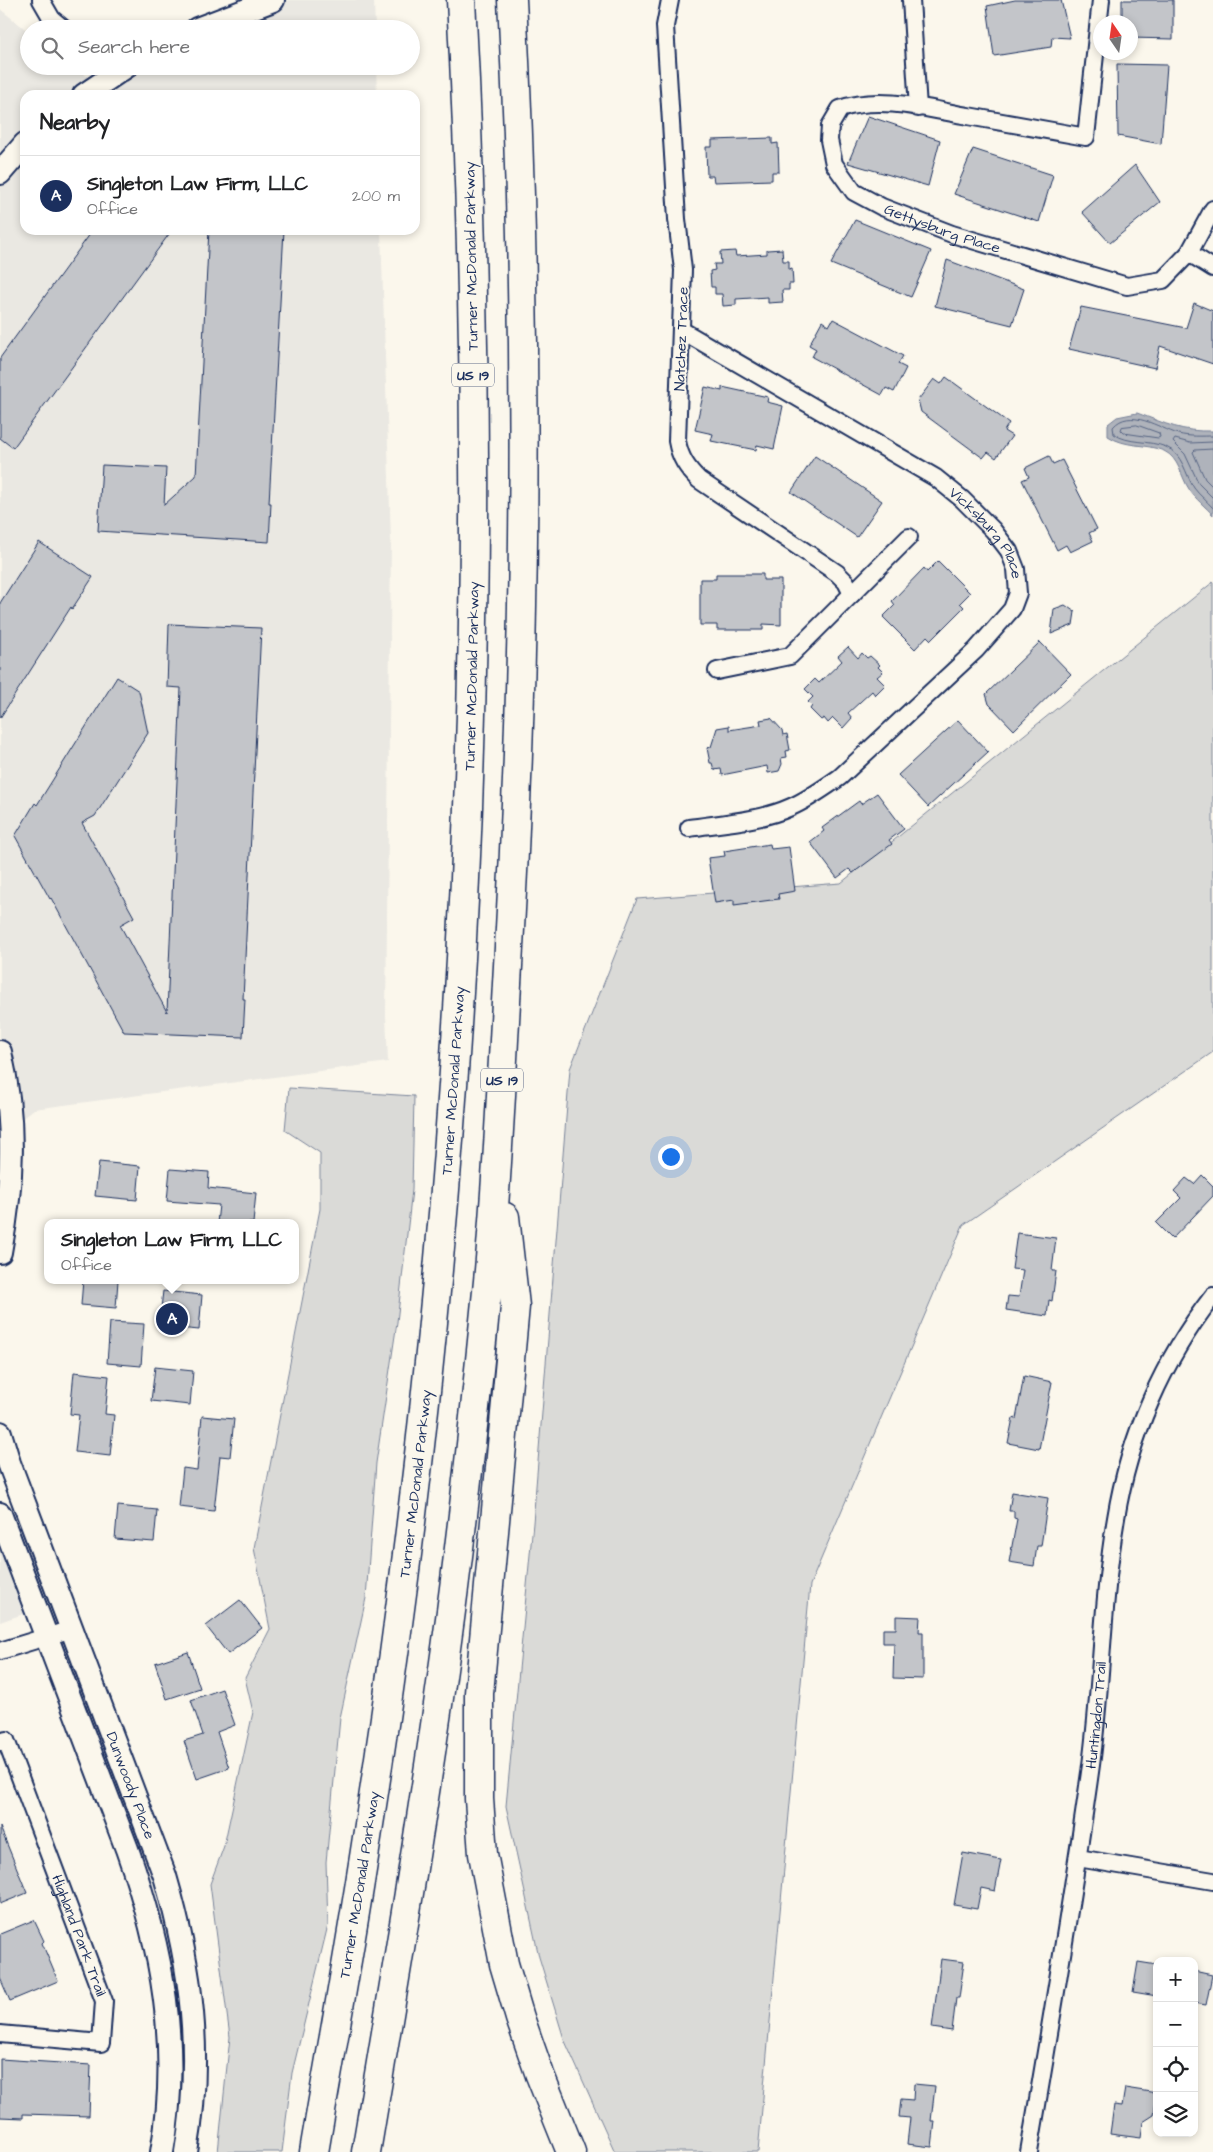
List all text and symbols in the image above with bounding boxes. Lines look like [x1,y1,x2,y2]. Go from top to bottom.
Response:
north arrow [1093,15,1138,60]
search box [20,20,420,75]
icon: search [38,34,66,62]
text: Search here [78,34,190,61]
text: Nearby [40,108,110,137]
street label: Turner McDonald Parkway [459,161,485,351]
text: Singleton Law Firm, LLC [87,171,308,198]
text: A [51,185,61,207]
text: 200 m [352,185,400,207]
text: Office [87,198,138,220]
street label: Gettysburg Place [881,199,1003,259]
street label: Natchez Trace [669,286,694,392]
road number: US 19 [452,364,494,386]
street label: Vicksburg Place [944,483,1027,580]
street label: Turner McDonald Parkway [459,581,486,771]
street label: Turner McDonald Parkway [436,986,471,1176]
road number: US 19 [481,1068,523,1092]
your location [658,1144,684,1170]
popup [44,1219,299,1284]
text: Singleton Law Firm, LLC [61,1227,282,1254]
text: Office [61,1254,112,1276]
pin: A [156,1300,188,1338]
street label: Turner McDonald Parkway [394,1389,438,1579]
street label: Huntingdon Trail [1081,1661,1112,1770]
street label: Dunwoody Place [101,1729,160,1842]
street label: Turner McDonald Parkway [334,1790,386,1980]
street label: Highland Park Trail [46,1872,111,1999]
map controls [1153,1957,1198,2137]
button: + [1153,1957,1198,2002]
button: − [1153,2002,1198,2047]
button: locate [1153,2047,1198,2092]
button: layers [1153,2092,1198,2137]

